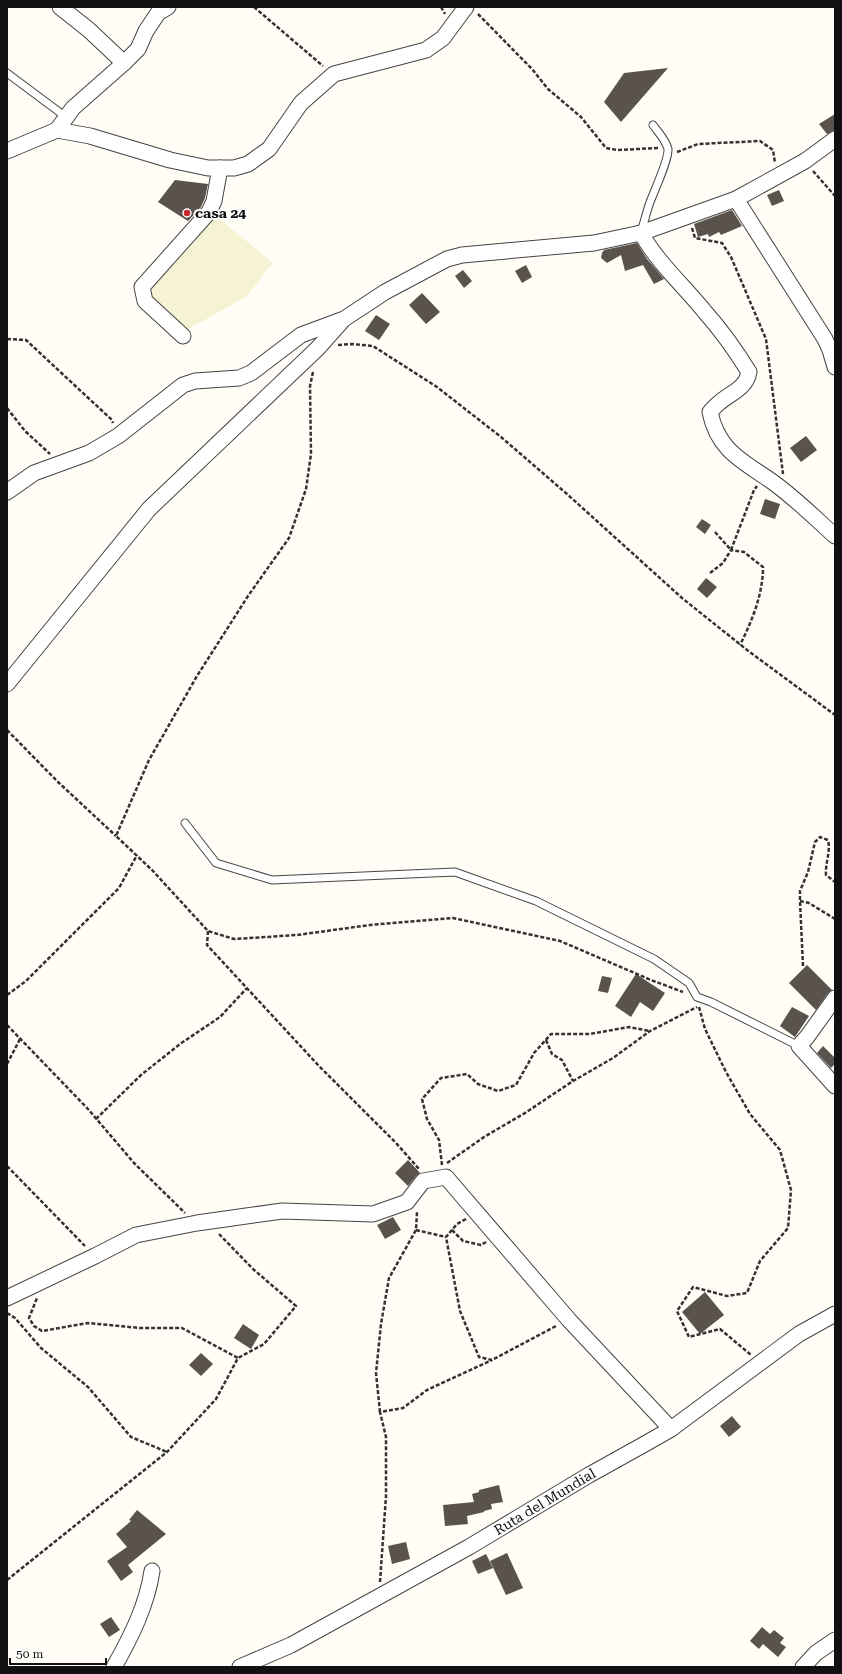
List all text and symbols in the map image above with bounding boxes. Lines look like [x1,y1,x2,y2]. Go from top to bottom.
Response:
place label: casa 24 [195,205,246,221]
marker: casa 24 [182,208,192,218]
street label: Ruta del Mundial [491,1465,599,1538]
scale bar [10,1640,106,1666]
text: 50 m [16,1647,43,1661]

